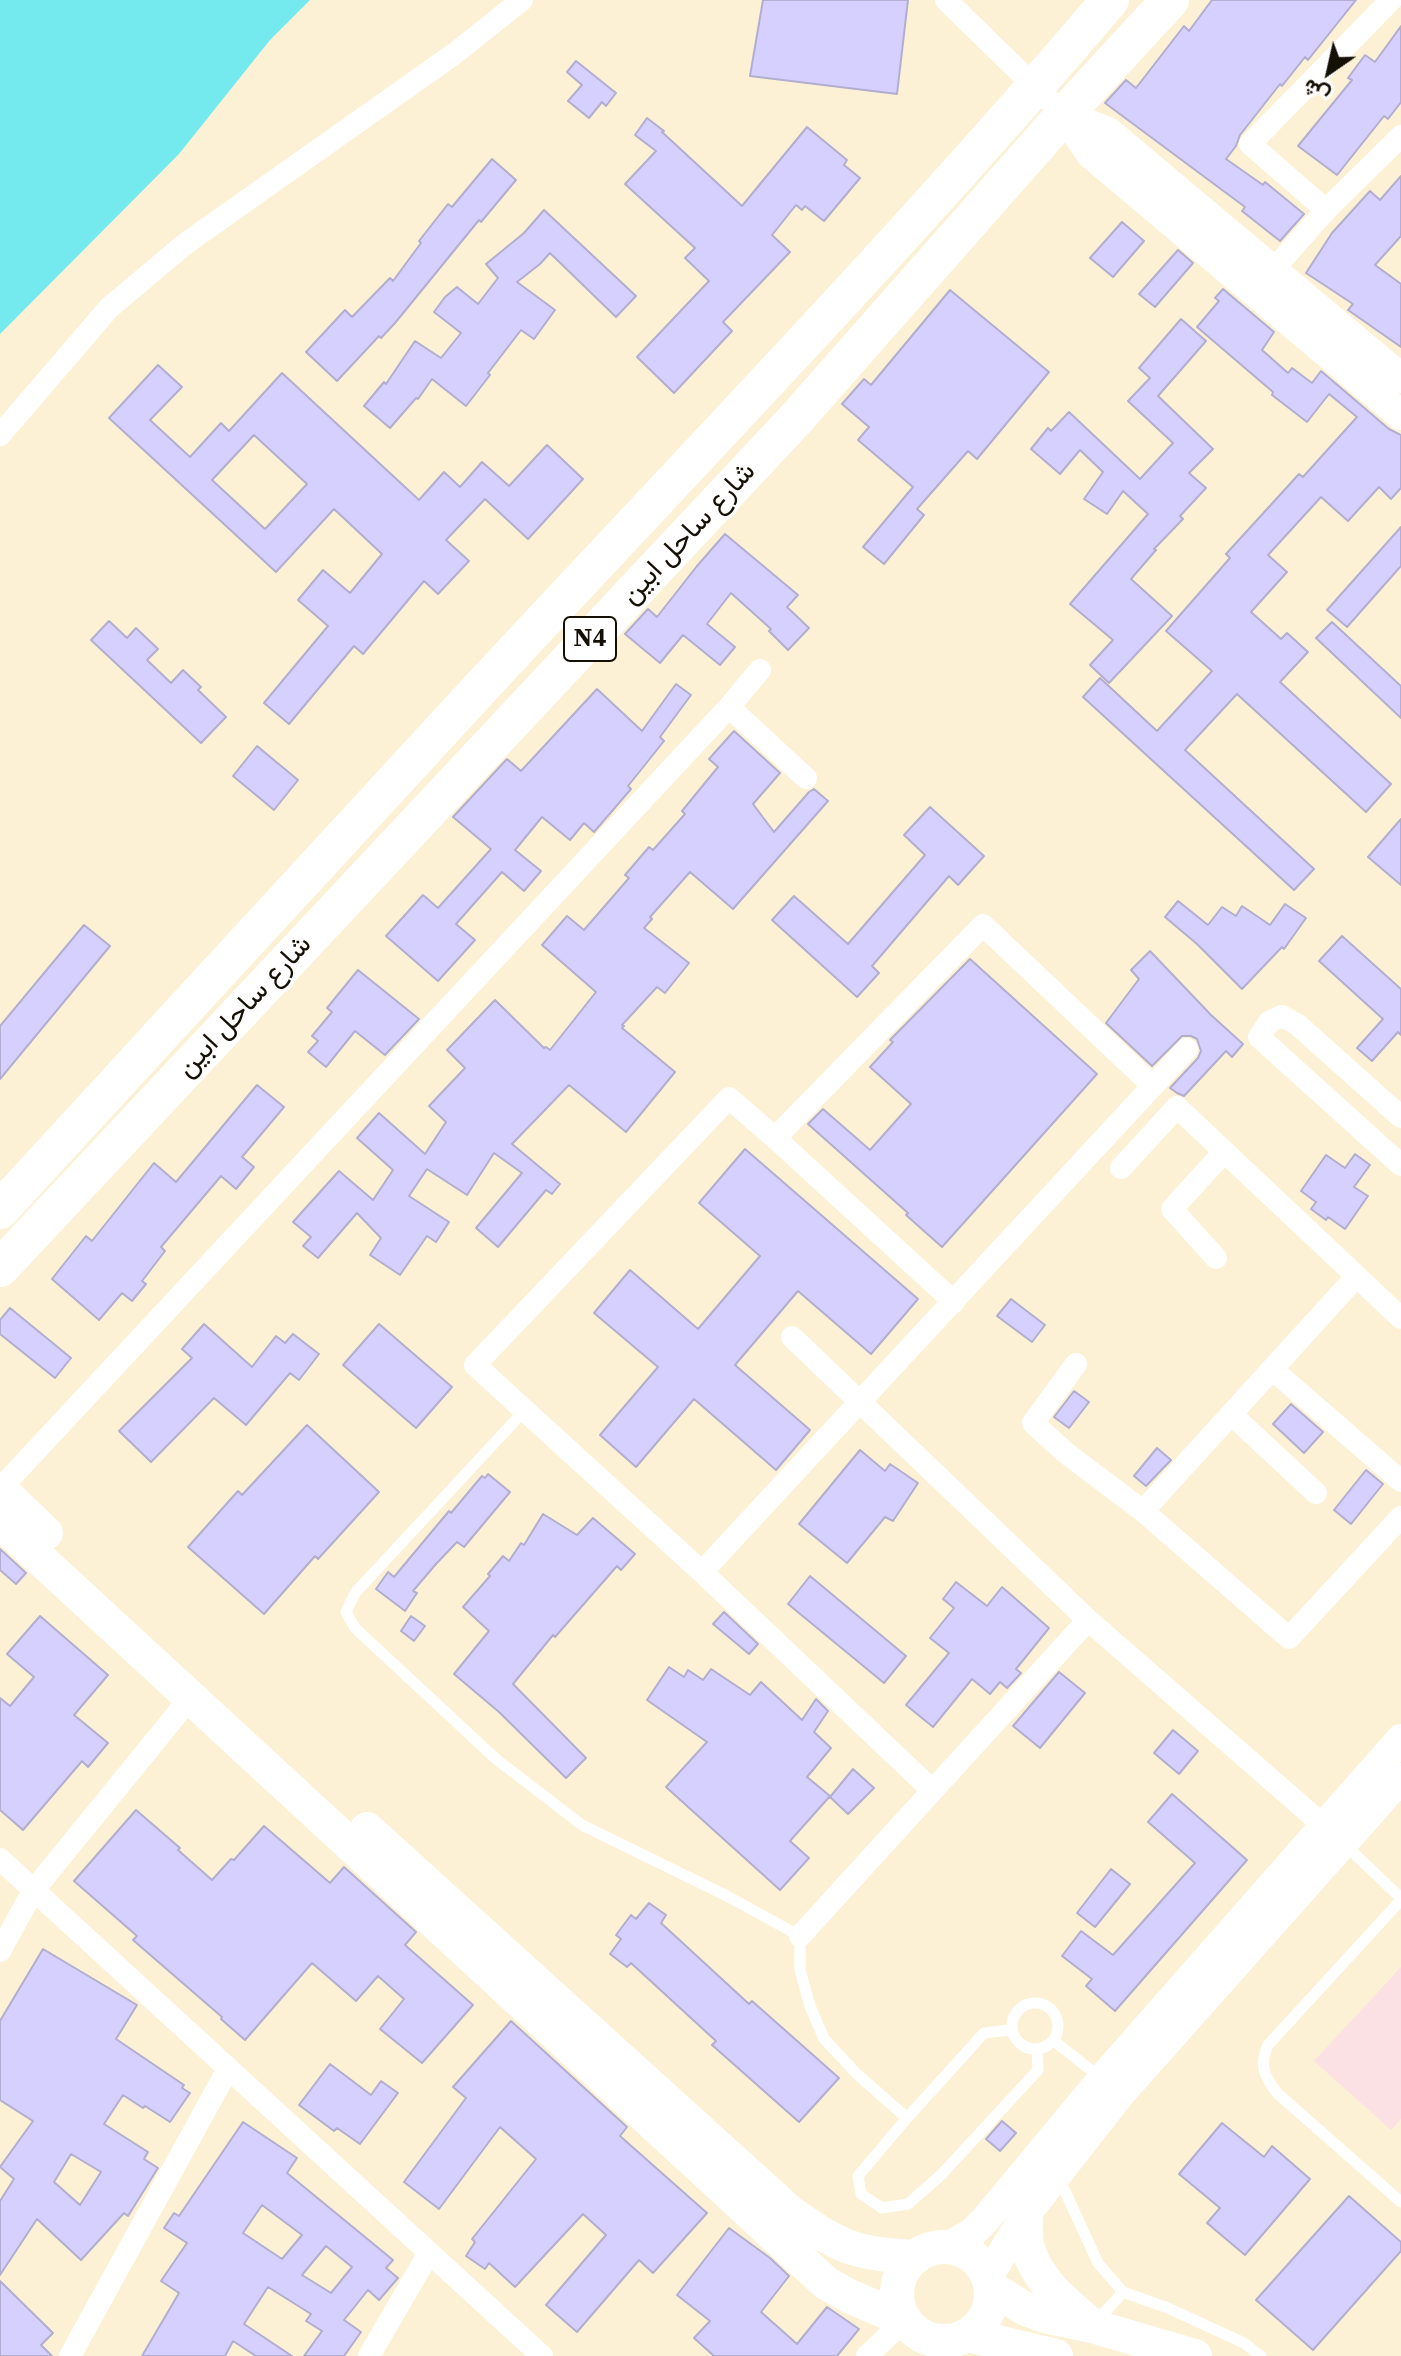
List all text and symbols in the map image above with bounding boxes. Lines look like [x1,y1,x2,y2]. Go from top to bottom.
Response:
north arrow [1289,32,1369,112]
text: ش [1296,72,1335,112]
street label: شارع ساحل ابين [615,456,763,612]
road number: N4 [564,617,616,661]
street label: شارع ساحل ابين [171,929,319,1085]

